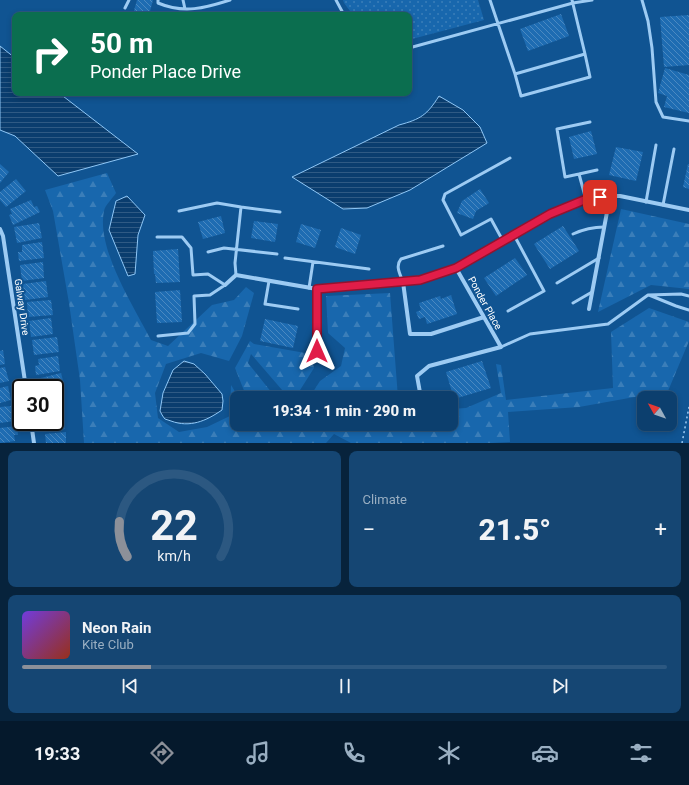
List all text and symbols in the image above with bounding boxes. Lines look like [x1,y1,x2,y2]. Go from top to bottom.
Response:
text: 50 m [90,27,153,60]
icon: right [24,28,76,80]
text: Ponder Place Drive [90,61,241,82]
pin [583,180,617,214]
icon: arrive [589,186,611,208]
street label: Ponder Place [466,275,504,331]
street label: Galway Drive [13,278,31,336]
position arrow [296,330,338,372]
speed limit sign: 30 [12,379,64,431]
north arrow [637,391,677,431]
map controls [637,391,677,431]
text: 19:34 · 1 min · 290 m [272,402,416,420]
text: Climate [363,492,407,507]
text: 22 [150,501,198,550]
text: 21.5° [479,512,551,547]
text: − [363,517,375,542]
text: + [655,517,667,542]
text: km/h [157,548,191,564]
text: Neon Rain [82,619,151,637]
text: Kite Club [82,637,134,652]
icon: previous [119,675,141,697]
icon: pause [334,675,356,697]
icon: next [549,675,571,697]
icon: directions [148,739,176,767]
icon: music [244,739,272,767]
icon: phone [340,739,368,767]
icon: climate [435,739,463,767]
icon: car [531,739,559,767]
icon: filters [627,739,655,767]
text: 19:33 [34,743,80,764]

